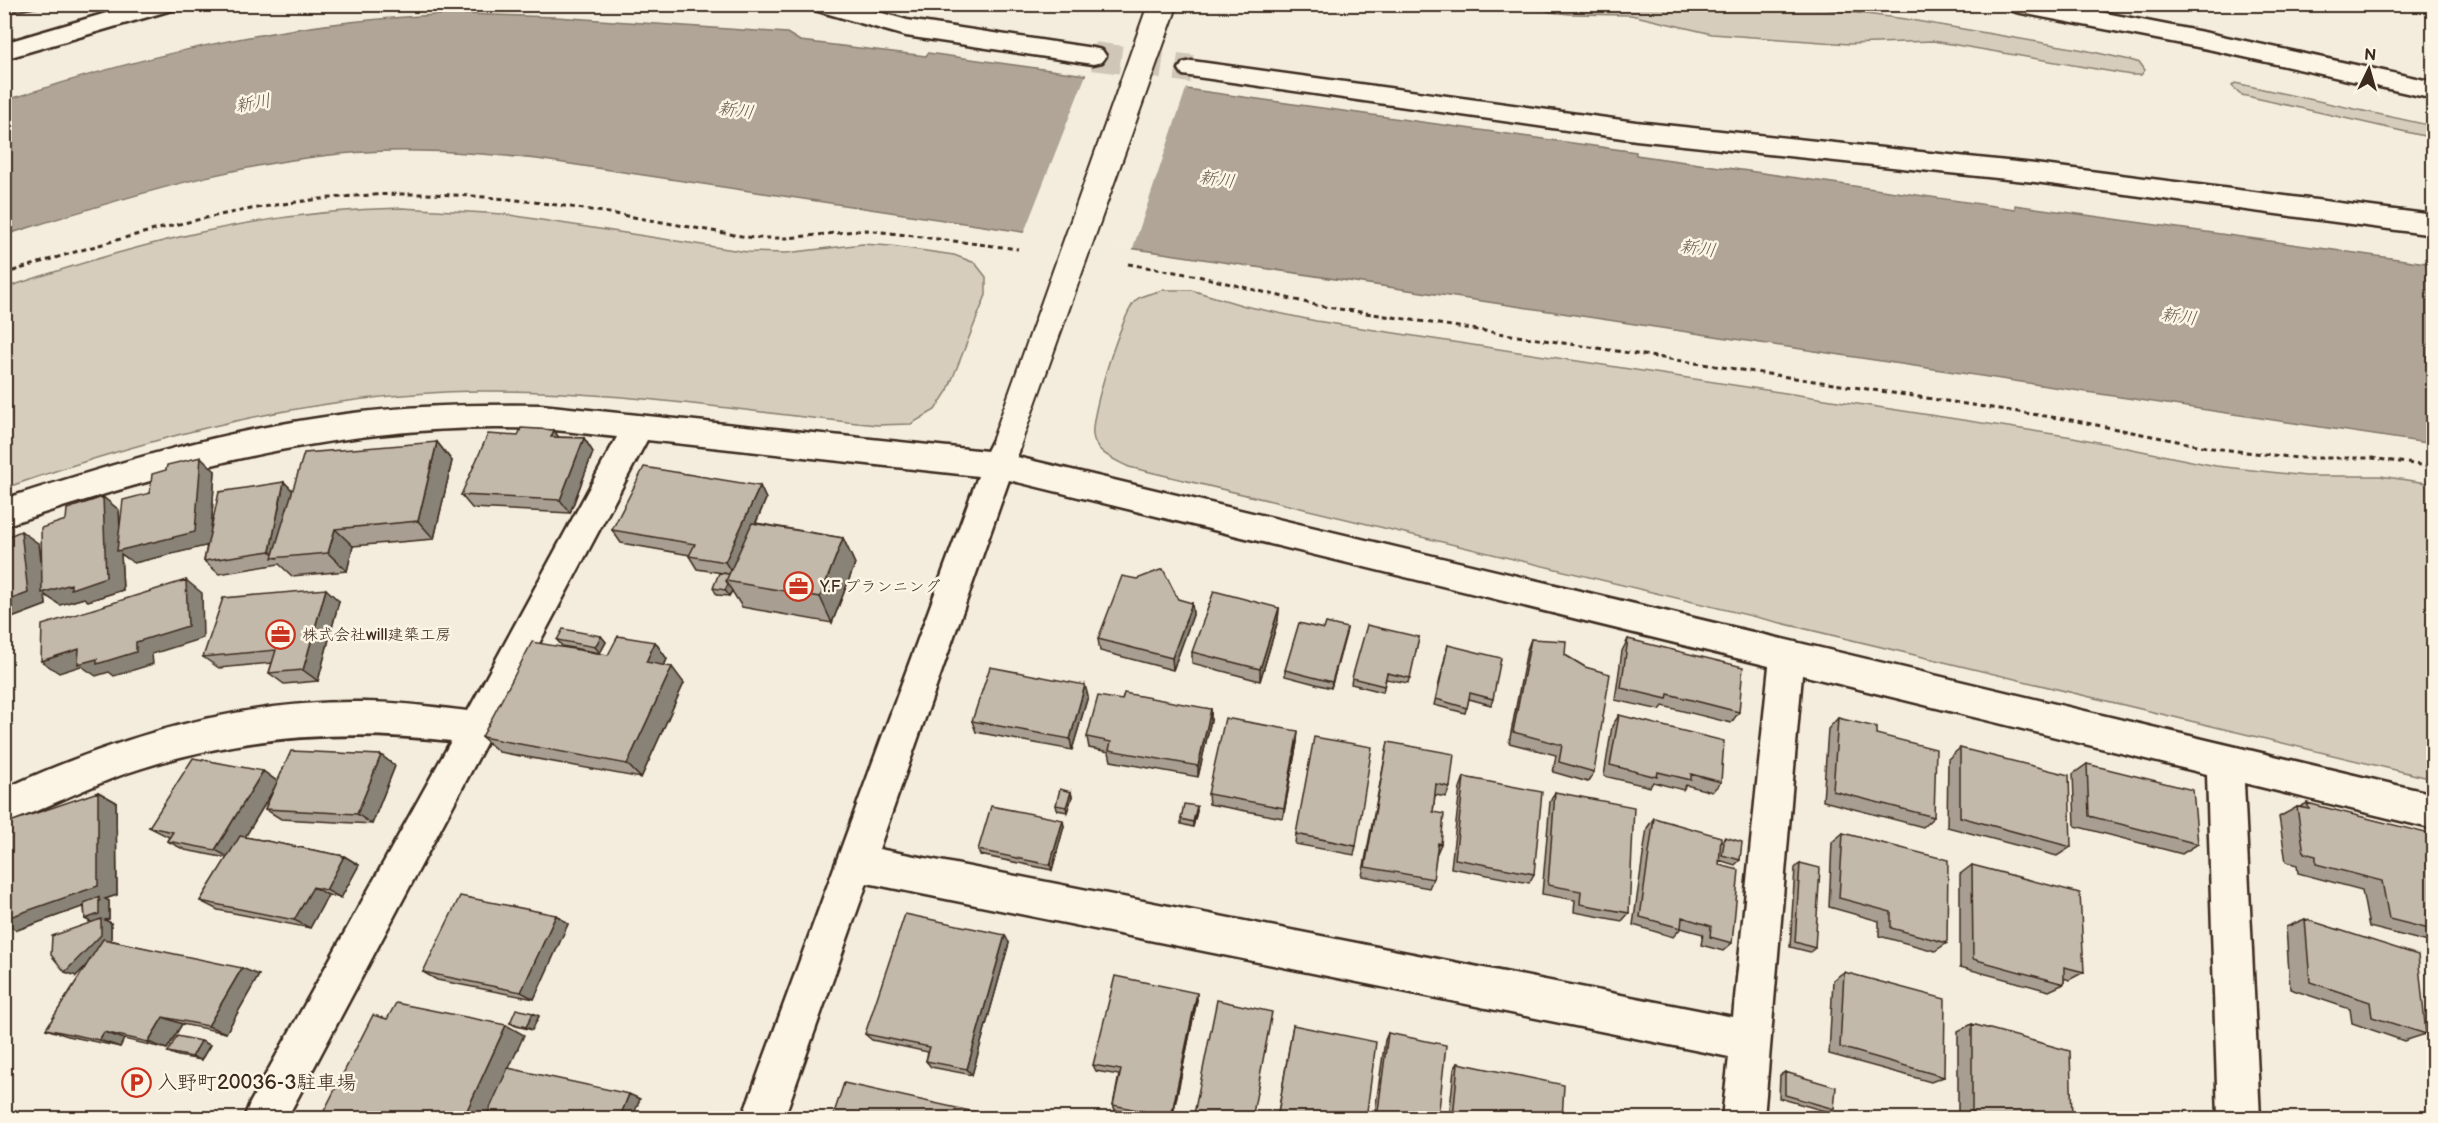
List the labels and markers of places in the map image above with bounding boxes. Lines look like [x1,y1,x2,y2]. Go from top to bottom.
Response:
office icon: Y.F プランニング [783,570,815,602]
place label: Y.F プランニング [819,578,941,597]
office icon: 株式会社will建築工房 [265,618,297,650]
place label: 株式会社will建築工房 [302,626,452,645]
parking icon: 入野町20036-3駐車場 [120,1066,152,1098]
place label: 入野町20036-3駐車場 [157,1071,356,1095]

